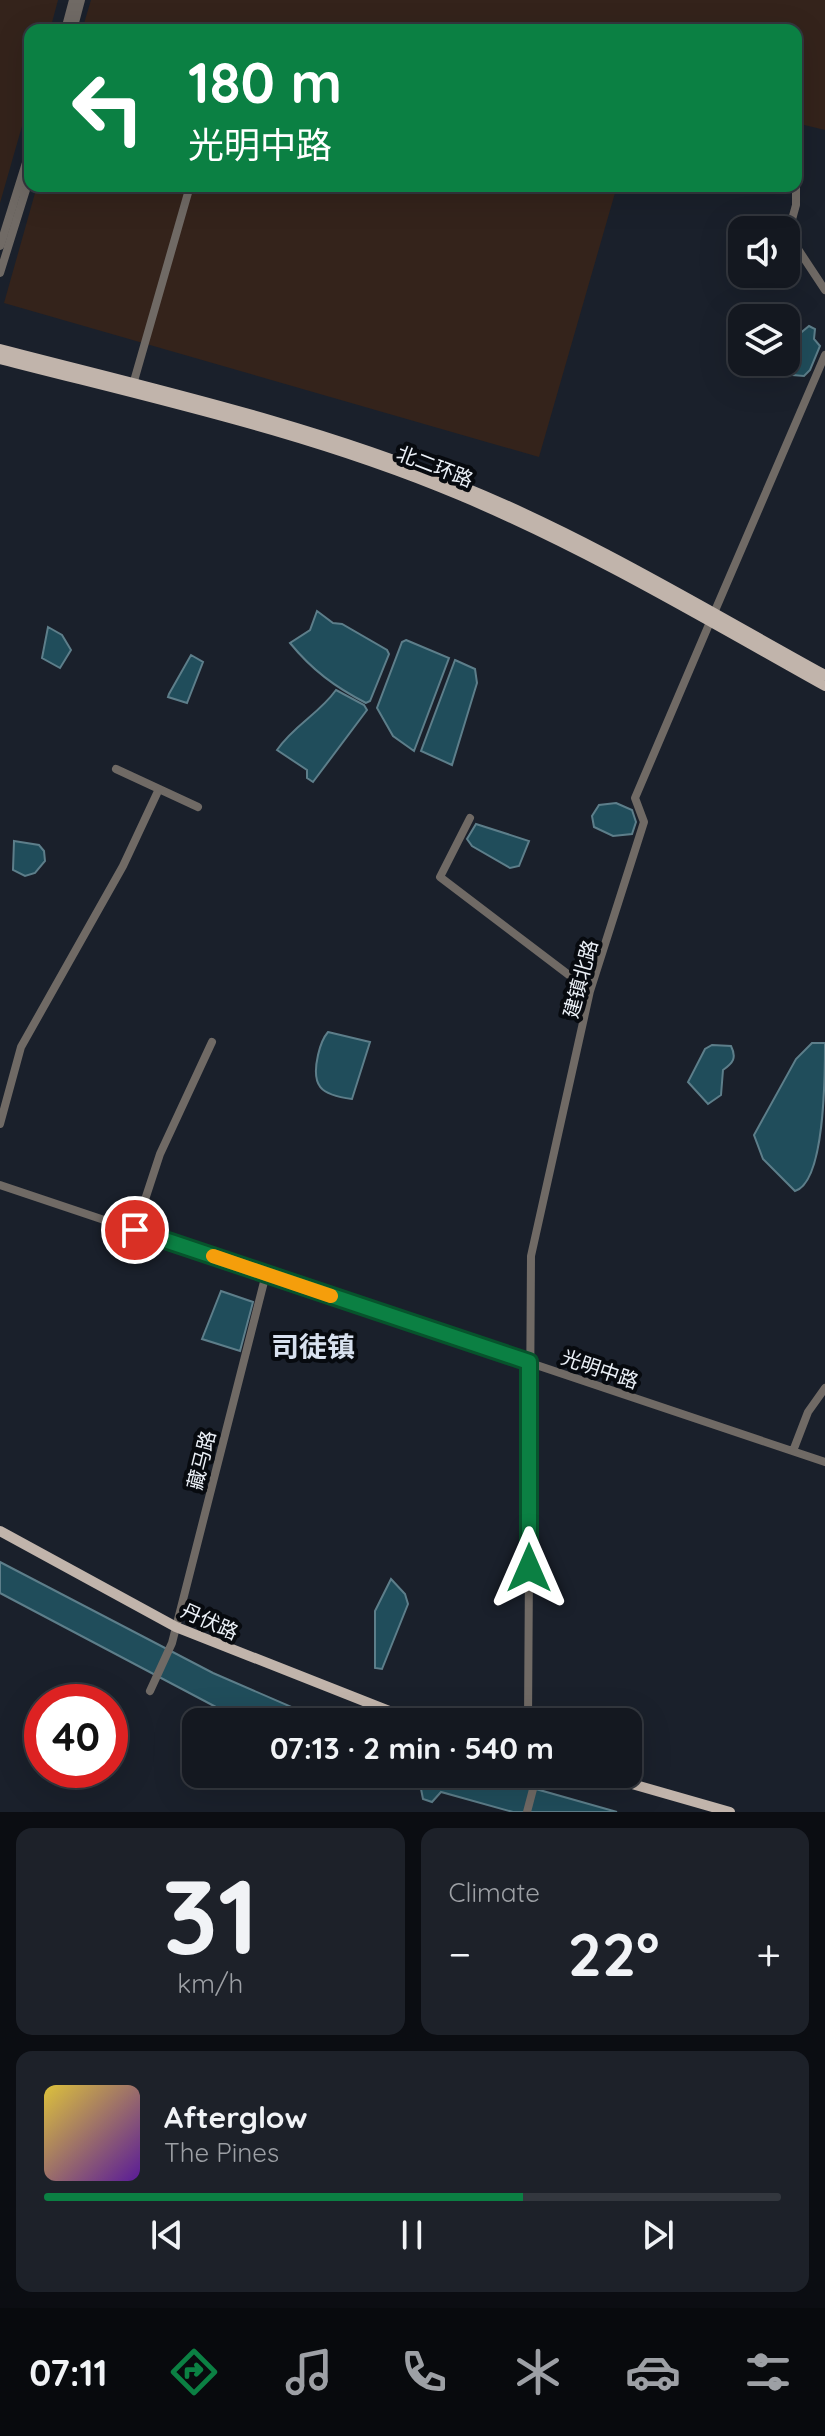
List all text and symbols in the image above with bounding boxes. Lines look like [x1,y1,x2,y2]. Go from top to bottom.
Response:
text: 180 m [188,47,342,117]
icon: left [56,56,160,160]
text: 光明中路 [188,122,332,167]
map controls [728,216,800,376]
button: sound [728,216,800,288]
button: layers [728,304,800,376]
street label: 北二环路 [393,440,477,492]
street label: 建镇北路 [558,937,602,1021]
pin [101,1196,169,1264]
icon: arrive [113,1208,157,1252]
district label: 司徒镇 [271,1329,355,1364]
street label: 光明中路 [558,1344,642,1394]
street label: 藏马路 [182,1428,220,1492]
position arrow [487,1526,571,1610]
street label: 丹伏路 [178,1597,242,1645]
speed limit sign: 40 [24,1684,128,1788]
text: 07:13 · 2 min · 540 m [270,1729,554,1767]
text: 31 [162,1850,258,1980]
text: Climate [449,1876,540,1909]
text: 22° [568,1916,660,1991]
text: − [449,1926,471,1981]
text: + [756,1926,781,1981]
text: km/h [177,1967,243,2000]
text: Afterglow [164,2098,307,2136]
text: The Pines [164,2136,279,2169]
icon: previous [145,2213,189,2257]
icon: pause [390,2213,434,2257]
icon: next [636,2213,680,2257]
icon: directions [166,2344,222,2400]
icon: music [281,2344,337,2400]
icon: phone [396,2344,452,2400]
icon: climate [510,2344,566,2400]
icon: car [625,2344,681,2400]
icon: filters [740,2344,796,2400]
text: 07:11 [29,2350,108,2395]

